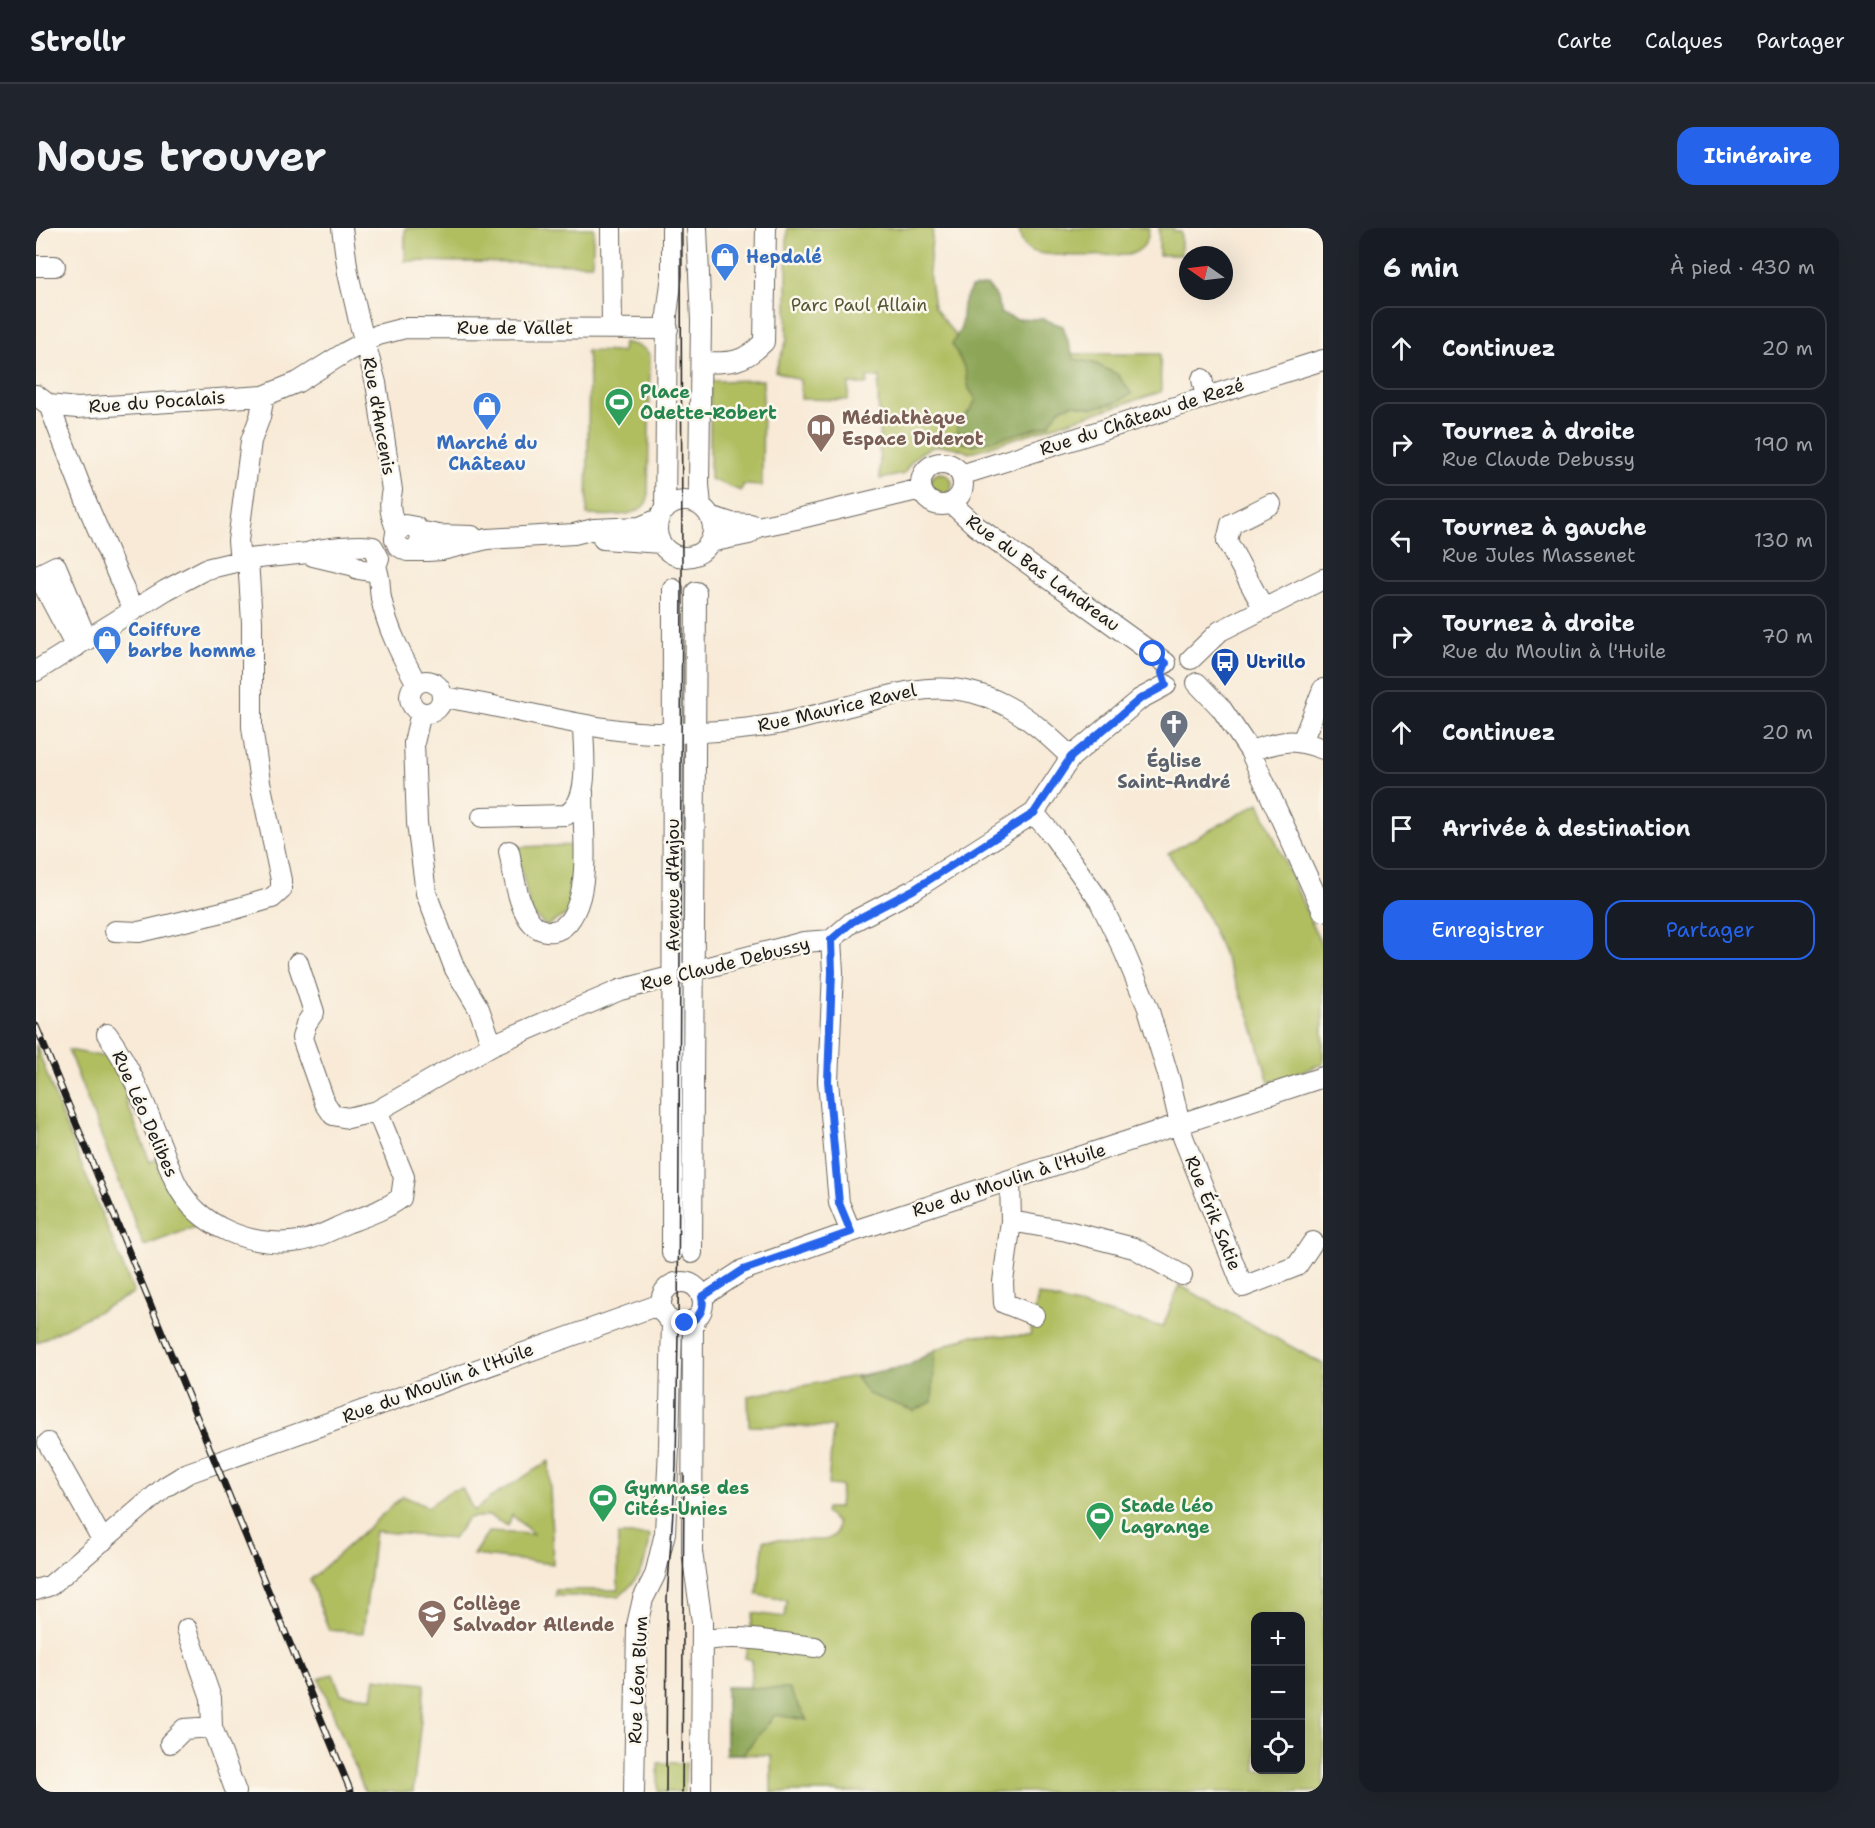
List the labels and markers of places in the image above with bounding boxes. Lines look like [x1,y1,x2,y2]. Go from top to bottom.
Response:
shop icon: Hepdalé [709,241,741,283]
place label: Hepdalé [746,245,822,269]
place label: Place Odette-Robert [640,380,777,425]
sports icon: Place Odette-Robert [603,386,635,428]
shop icon: Marché du Château [471,390,503,432]
place label: Médiathèque Espace Diderot [842,406,984,451]
library icon: Médiathèque Espace Diderot [805,412,837,454]
place label: Marché du Château [436,431,538,476]
place label: Coiffure barbe homme [128,618,256,663]
shop icon: Coiffure barbe homme [91,624,123,666]
bus stop icon: Utrillo [1209,646,1241,688]
place label: Utrillo [1246,650,1306,674]
church icon: Église Saint-André [1158,708,1190,750]
place label: Église Saint-André [1117,747,1231,794]
place label: Gymnase des Cités-Unies [624,1476,749,1521]
sports icon: Gymnase des Cités-Unies [587,1482,619,1524]
place label: Stade Léo Lagrange [1121,1494,1213,1539]
sports icon: Stade Léo Lagrange [1084,1500,1116,1542]
place label: Collège Salvador Allende [453,1592,615,1637]
school or university icon: Collège Salvador Allende [416,1598,448,1640]

